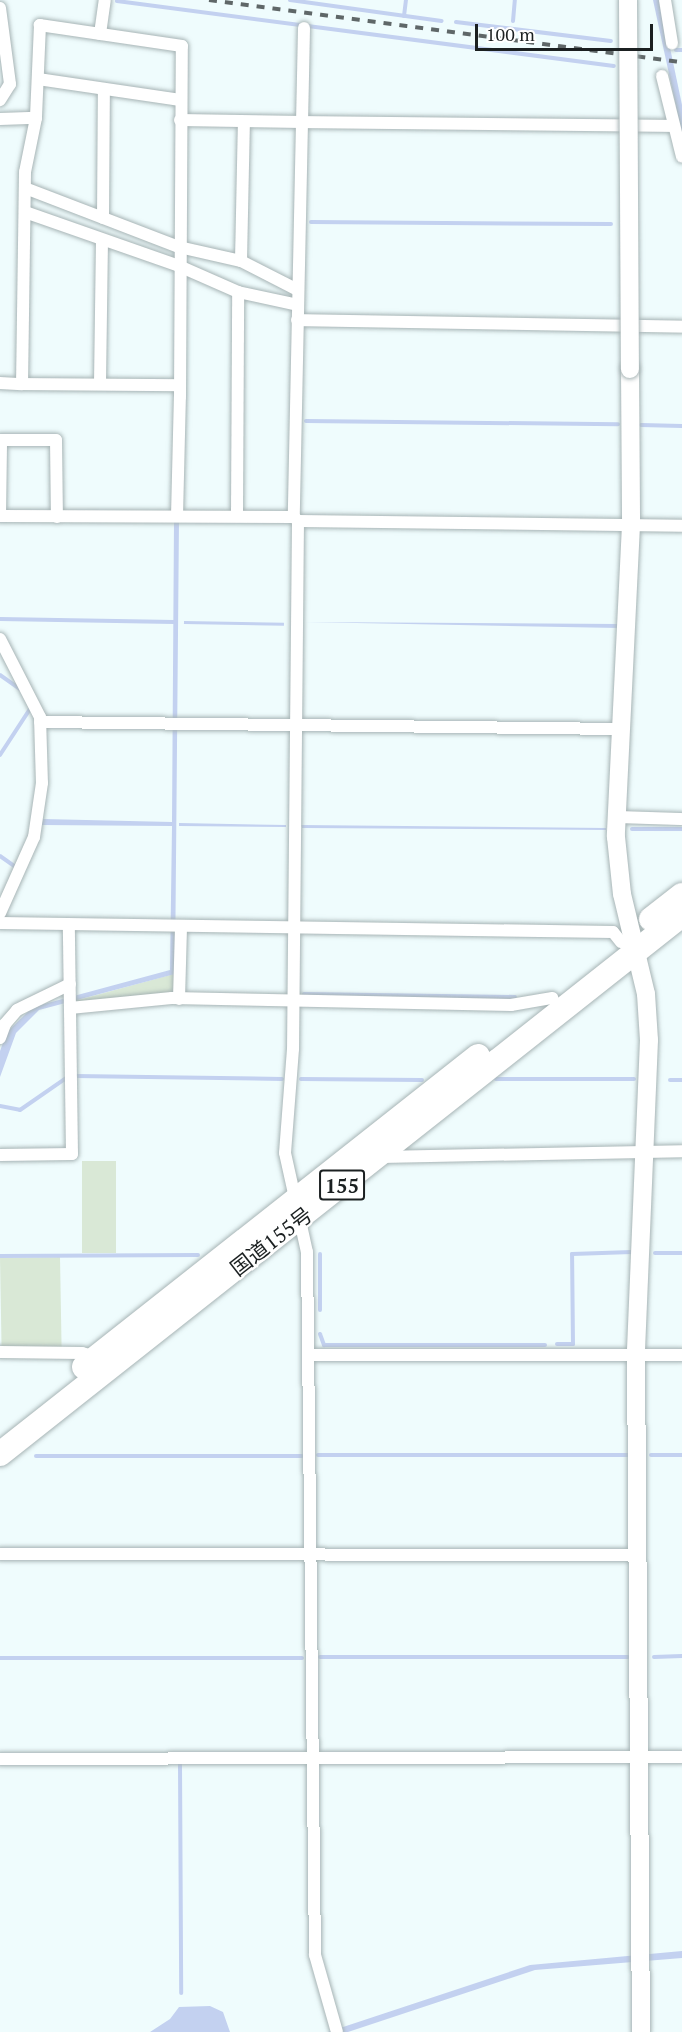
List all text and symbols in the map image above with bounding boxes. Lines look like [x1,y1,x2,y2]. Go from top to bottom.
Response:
scale bar [478,12,656,50]
text: 100 m [486,22,535,46]
road number: 155 [318,1168,366,1202]
street label: 国道155号 [225,1201,317,1281]

